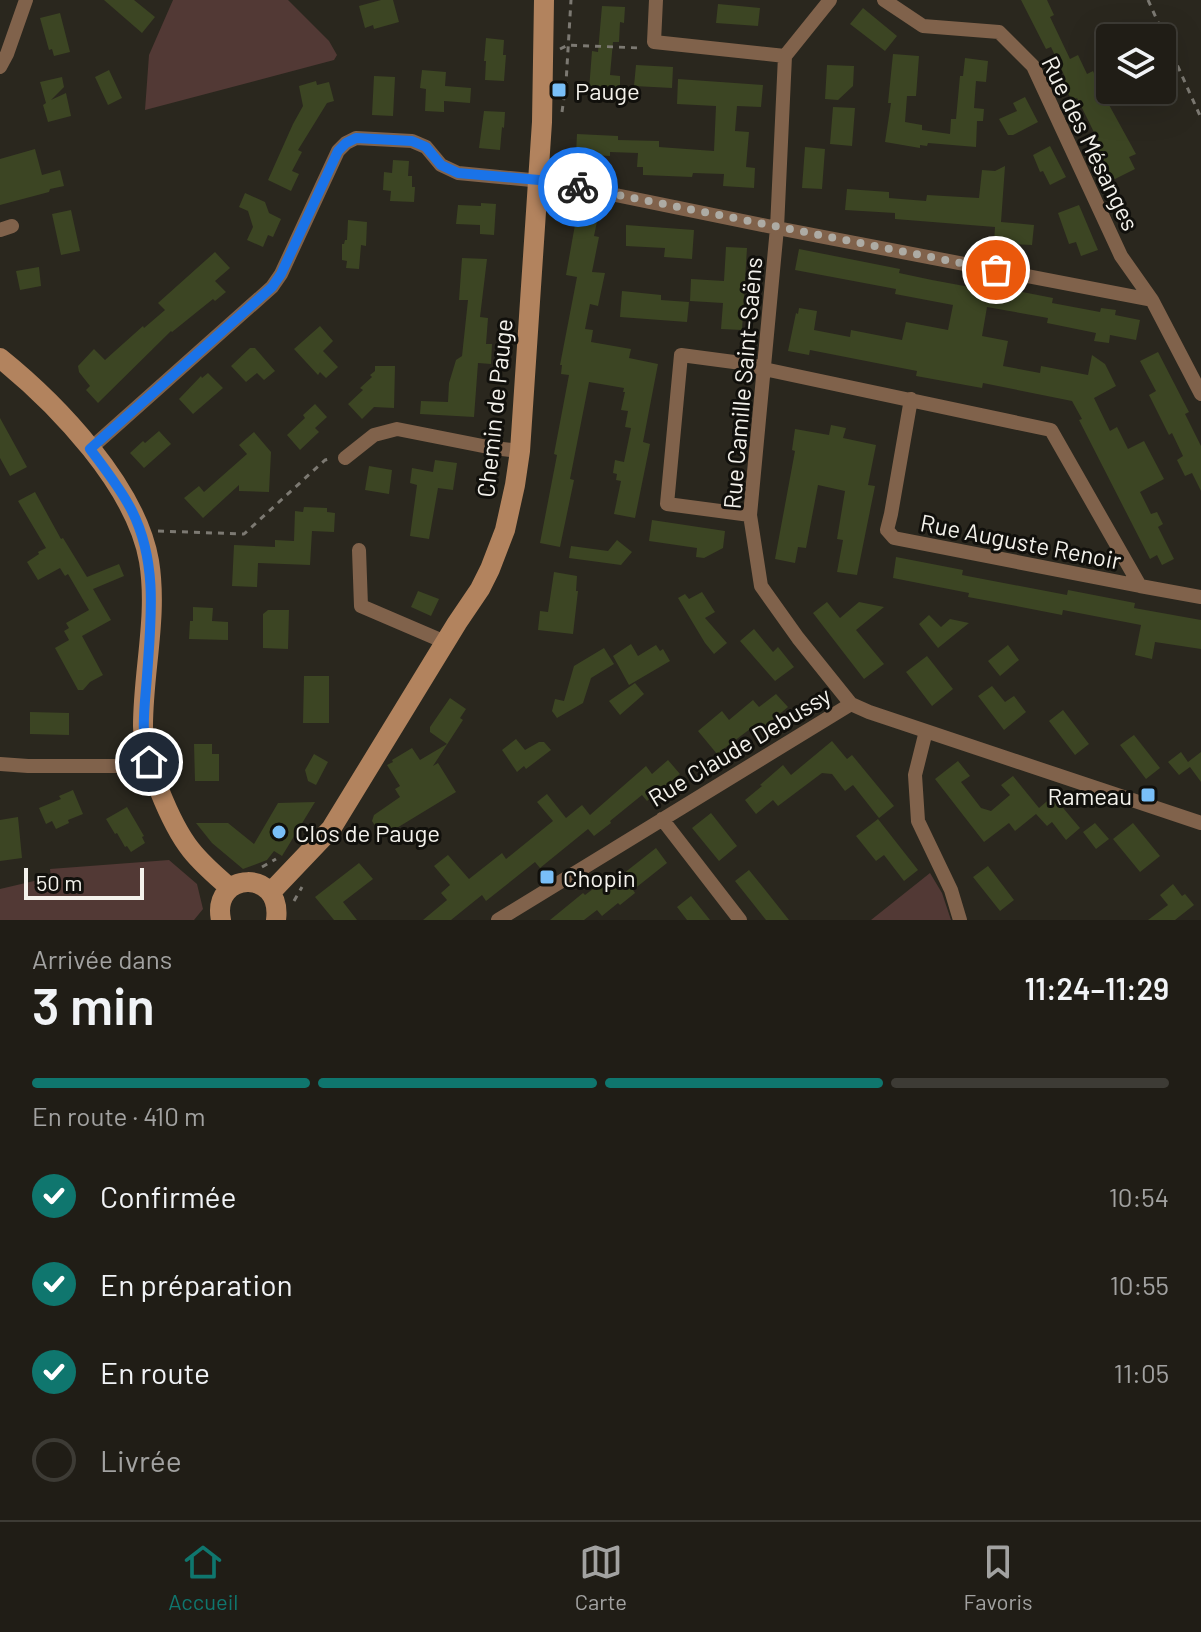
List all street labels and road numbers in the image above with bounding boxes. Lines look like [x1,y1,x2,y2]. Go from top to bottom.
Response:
street label: Rue des Mésanges [1036,51,1146,235]
street label: Rue Camille Saint-Saëns [717,256,767,510]
street label: Chemin de Pauge [470,317,518,499]
street label: Rue Auguste Renoir [918,507,1124,575]
street label: Rue Claude Debussy [643,680,835,812]

